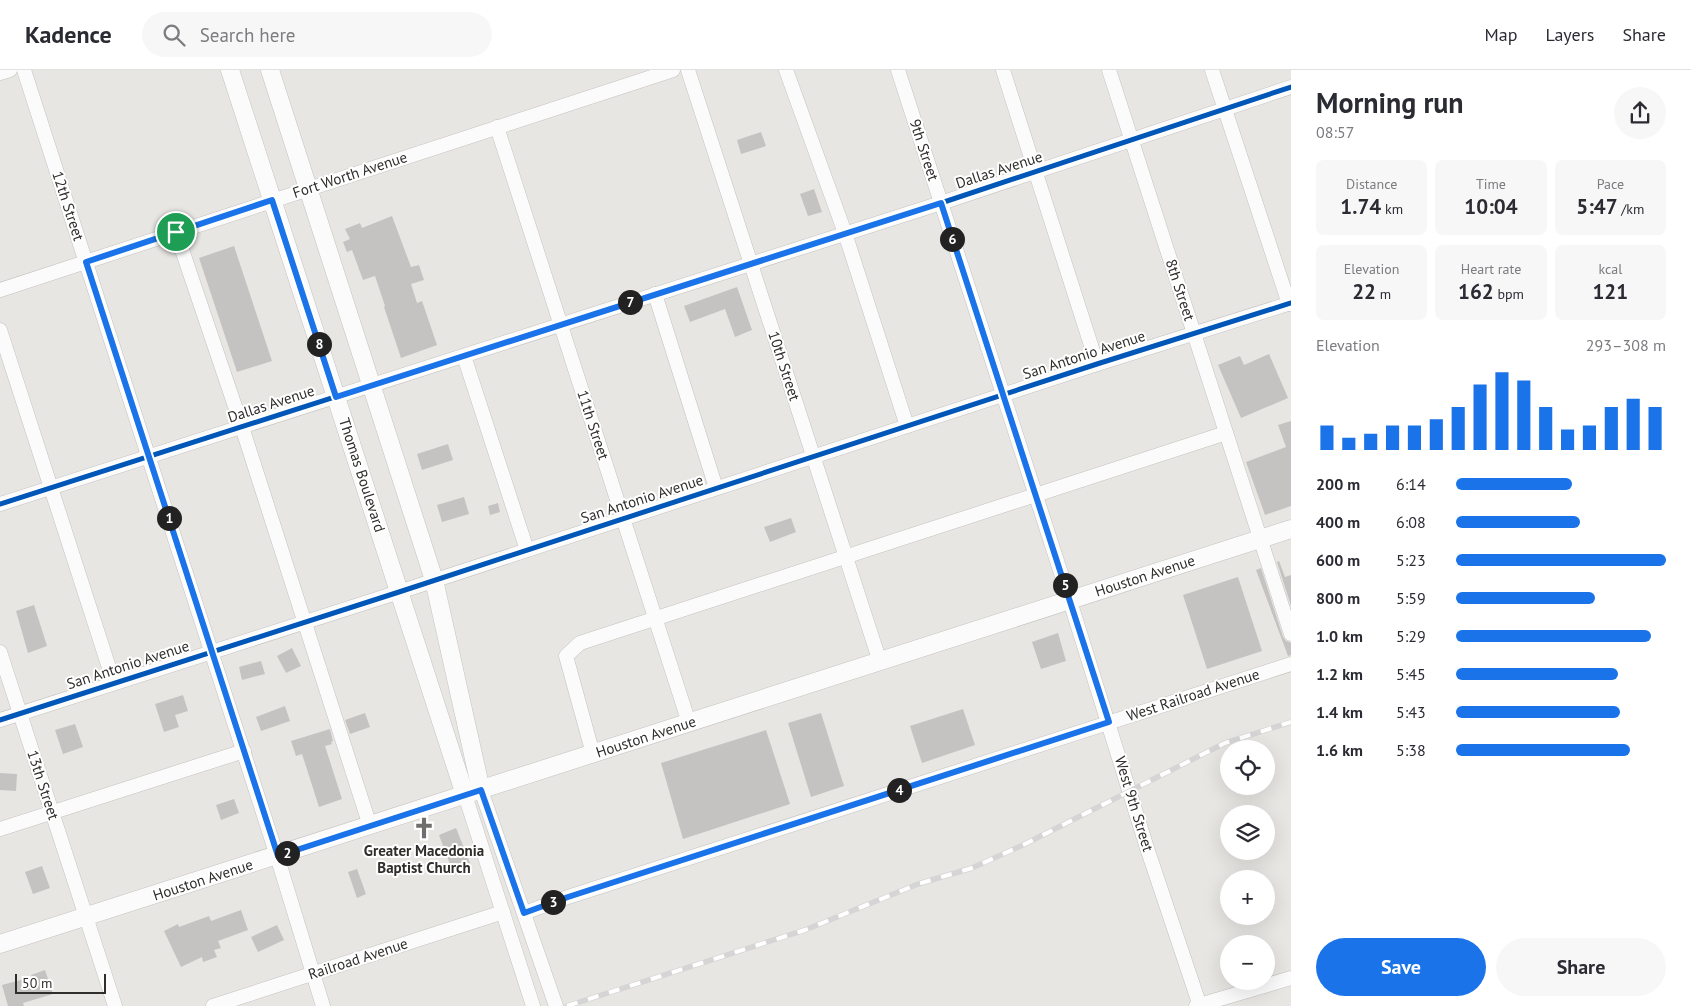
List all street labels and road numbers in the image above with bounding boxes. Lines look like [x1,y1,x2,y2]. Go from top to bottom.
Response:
street label: 9th Street [906,117,943,183]
street label: Fort Worth Avenue [290,147,409,202]
street label: Dallas Avenue [953,147,1045,192]
street label: 12th Street [48,169,89,243]
street label: 8th Street [1162,257,1199,323]
street label: San Antonio Avenue [1020,326,1148,383]
street label: 10th Street [764,329,805,403]
street label: Dallas Avenue [225,381,317,426]
street label: 11th Street [573,388,614,462]
street label: Thomas Boulevard [335,415,390,534]
street label: San Antonio Avenue [578,470,706,527]
street label: Houston Avenue [1092,550,1197,601]
street label: San Antonio Avenue [64,636,192,693]
street label: West Railroad Avenue [1124,664,1262,725]
street label: Houston Avenue [593,711,698,762]
street label: 13th Street [23,748,64,822]
street label: West 9th Street [1111,754,1158,854]
street label: Houston Avenue [150,854,255,905]
street label: Railroad Avenue [306,933,410,984]

